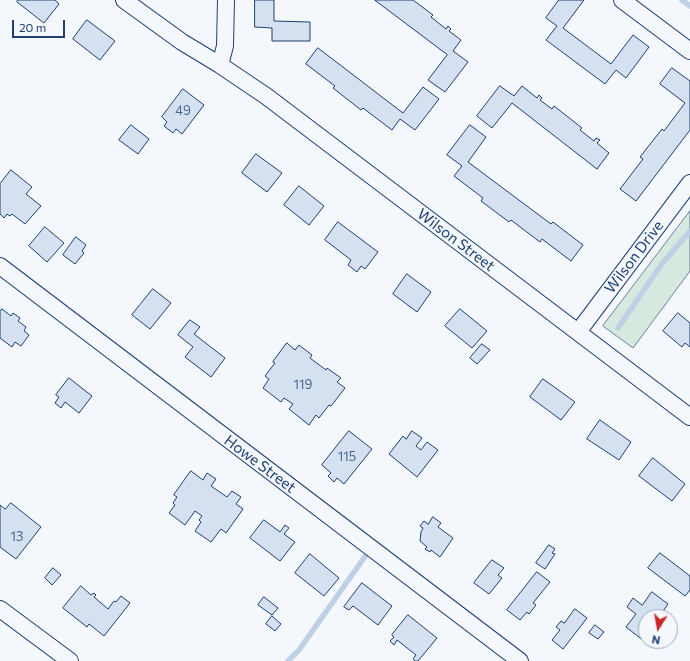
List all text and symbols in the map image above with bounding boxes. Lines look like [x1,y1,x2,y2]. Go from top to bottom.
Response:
scale bar [14,12,67,38]
text: 20 m [19,20,46,34]
house number: 49 [175,103,191,119]
street label: Wilson Street [414,205,498,275]
street label: Wilson Drive [601,217,667,297]
house number: 119 [293,377,313,393]
street label: Howe Street [221,431,299,497]
house number: 115 [338,449,356,465]
house number: 13 [11,529,23,545]
north arrow [638,609,678,649]
text: N [651,633,661,647]

